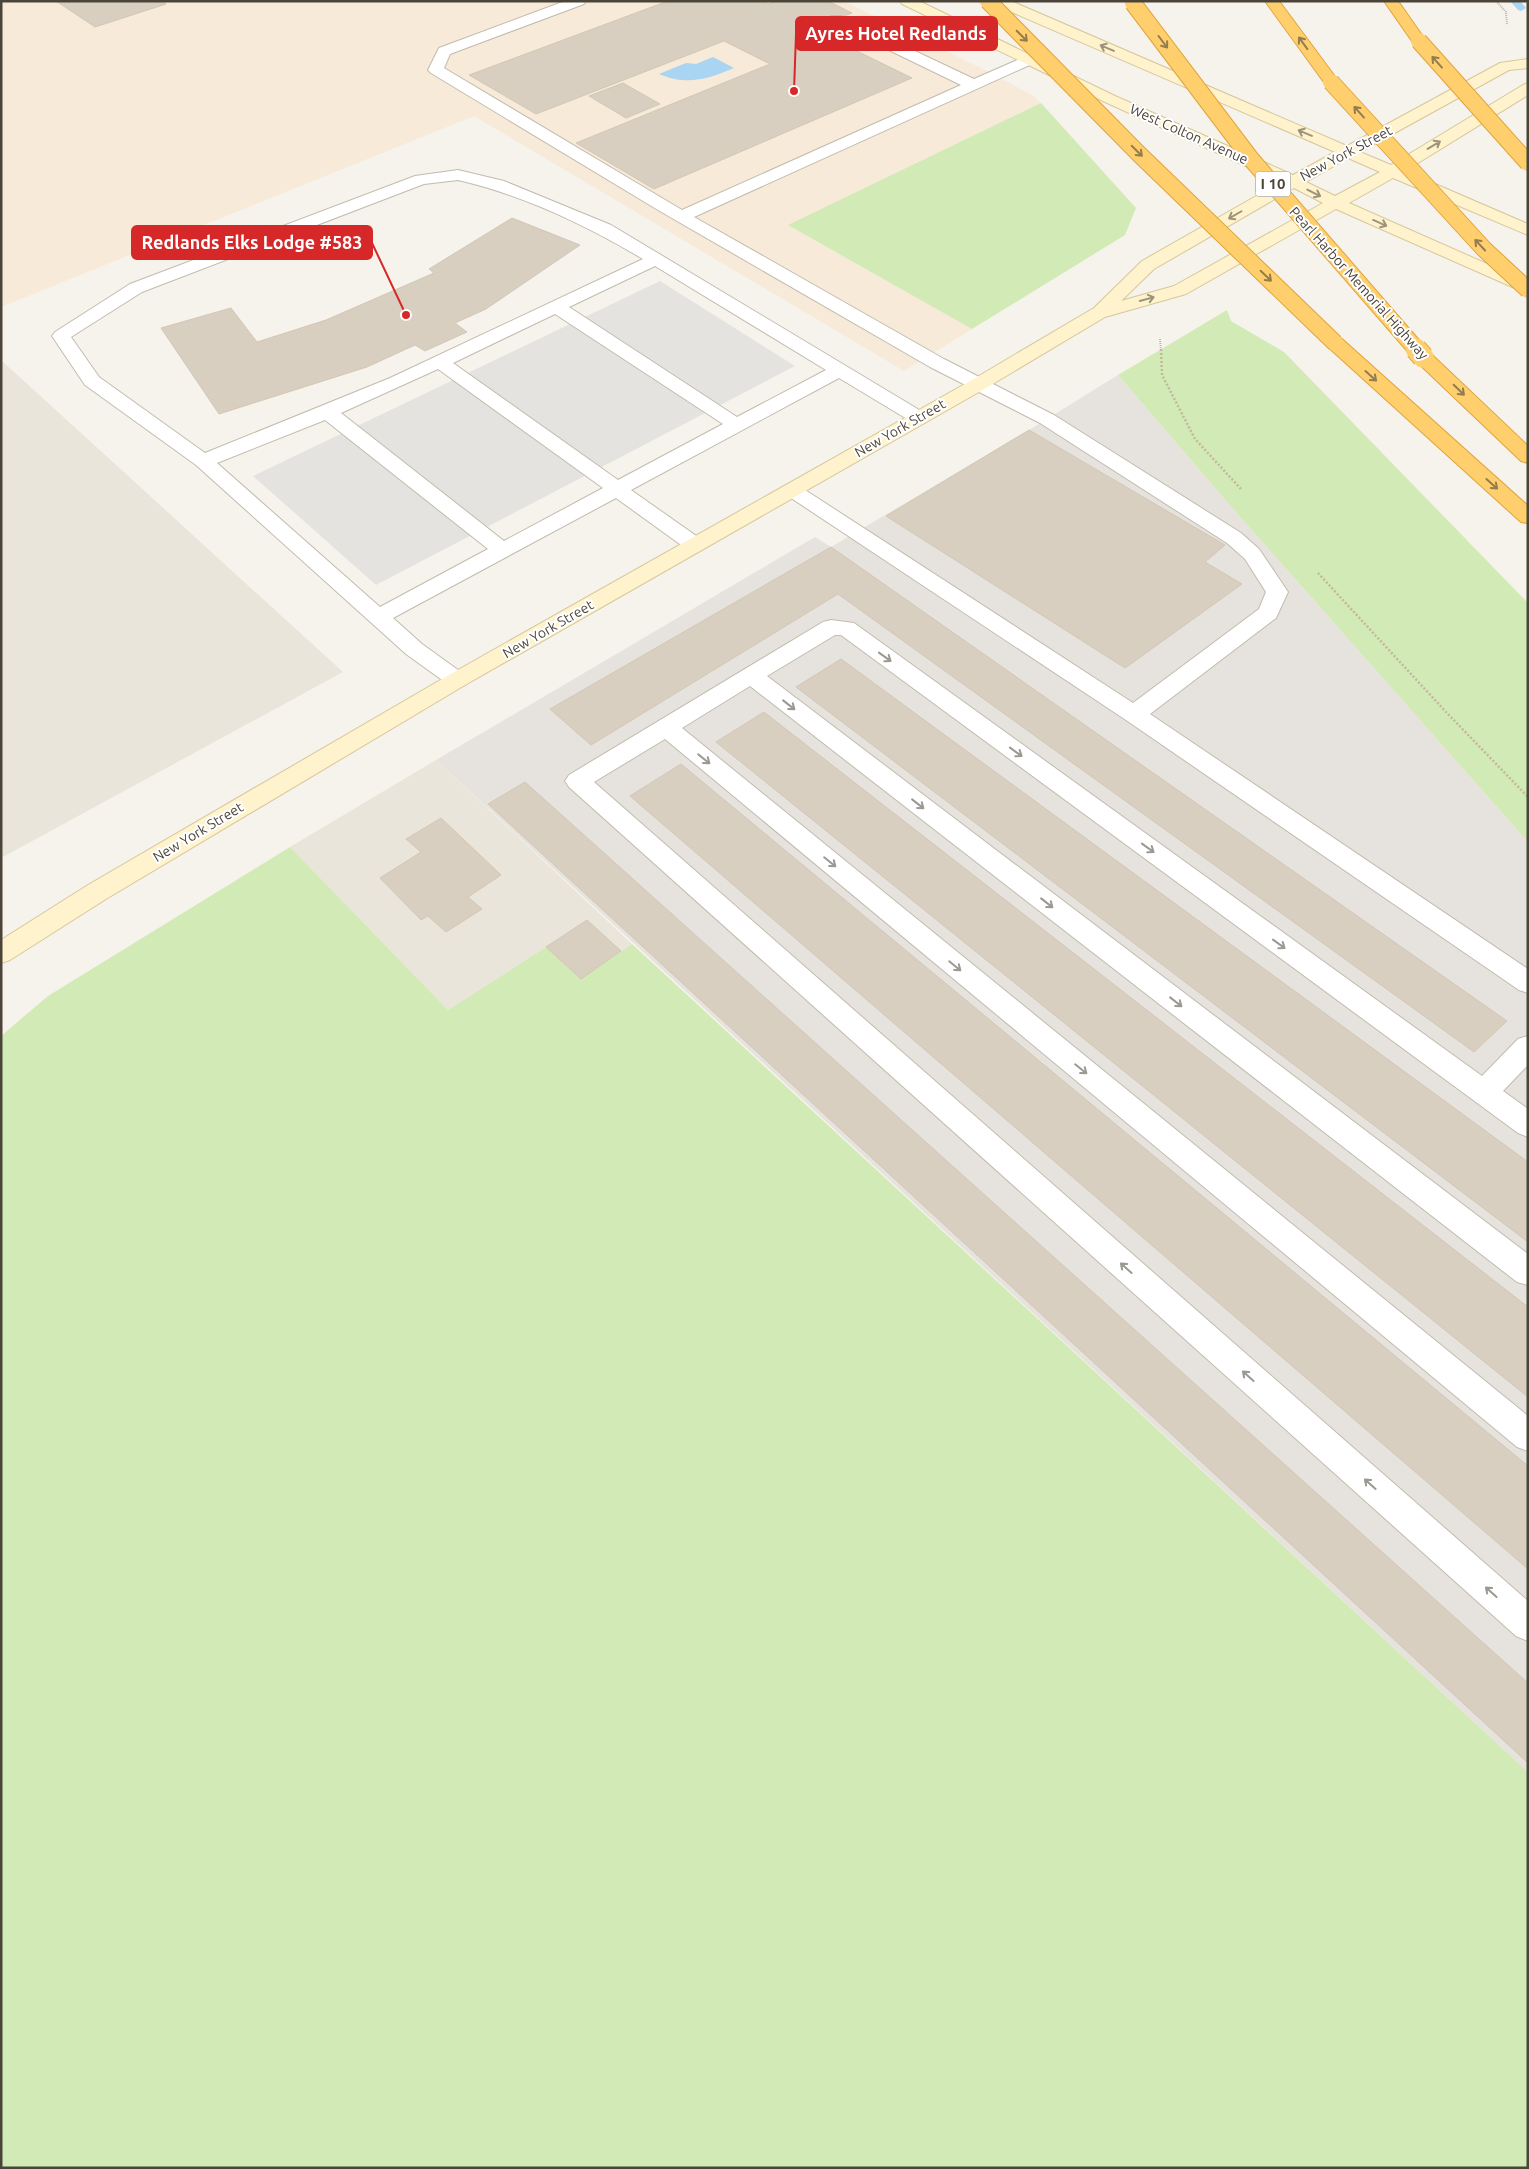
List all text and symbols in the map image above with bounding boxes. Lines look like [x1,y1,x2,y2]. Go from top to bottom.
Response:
callout: Ayres Hotel Redlands [796,17,997,50]
text: Ayres Hotel Redlands [805,23,987,43]
one-way arrow [1016,30,1028,42]
one-way arrow [1157,35,1168,48]
one-way arrow [1297,37,1308,50]
one-way arrow [1100,43,1115,53]
one-way arrow [1431,55,1443,68]
street label: West Colton Avenue [1127,101,1251,167]
one-way arrow [1353,105,1364,118]
street label: New York Street [1297,122,1395,184]
one-way arrow [1297,128,1312,137]
one-way arrow [1426,139,1440,149]
one-way arrow [1130,145,1143,157]
road number: I 10 [1256,172,1290,196]
one-way arrow [1306,189,1321,198]
street label: Pearl Harbor Memorial Highway [1286,204,1432,363]
one-way arrow [1228,210,1243,220]
one-way arrow [1372,219,1387,229]
callout: Redlands Elks Lodge #583 [132,226,372,259]
text: Redlands Elks Lodge #583 [142,232,362,252]
one-way arrow [1474,238,1486,251]
one-way arrow [1260,270,1272,282]
one-way arrow [1139,294,1155,303]
one-way arrow [1364,370,1377,381]
one-way arrow [1452,384,1465,396]
street label: New York Street [852,395,949,460]
one-way arrow [1485,479,1498,490]
street label: New York Street [500,596,597,661]
one-way arrow [878,651,891,662]
one-way arrow [782,700,796,710]
one-way arrow [1009,747,1023,757]
one-way arrow [697,754,710,765]
street label: New York Street [150,799,246,865]
one-way arrow [911,799,925,809]
one-way arrow [1141,843,1155,853]
one-way arrow [823,857,836,868]
one-way arrow [1040,898,1054,908]
one-way arrow [1272,939,1286,949]
one-way arrow [949,960,962,971]
one-way arrow [1169,996,1182,1007]
one-way arrow [1074,1063,1087,1074]
one-way arrow [1120,1262,1133,1274]
one-way arrow [1242,1370,1255,1382]
one-way arrow [1363,1478,1376,1490]
one-way arrow [1485,1586,1498,1597]

